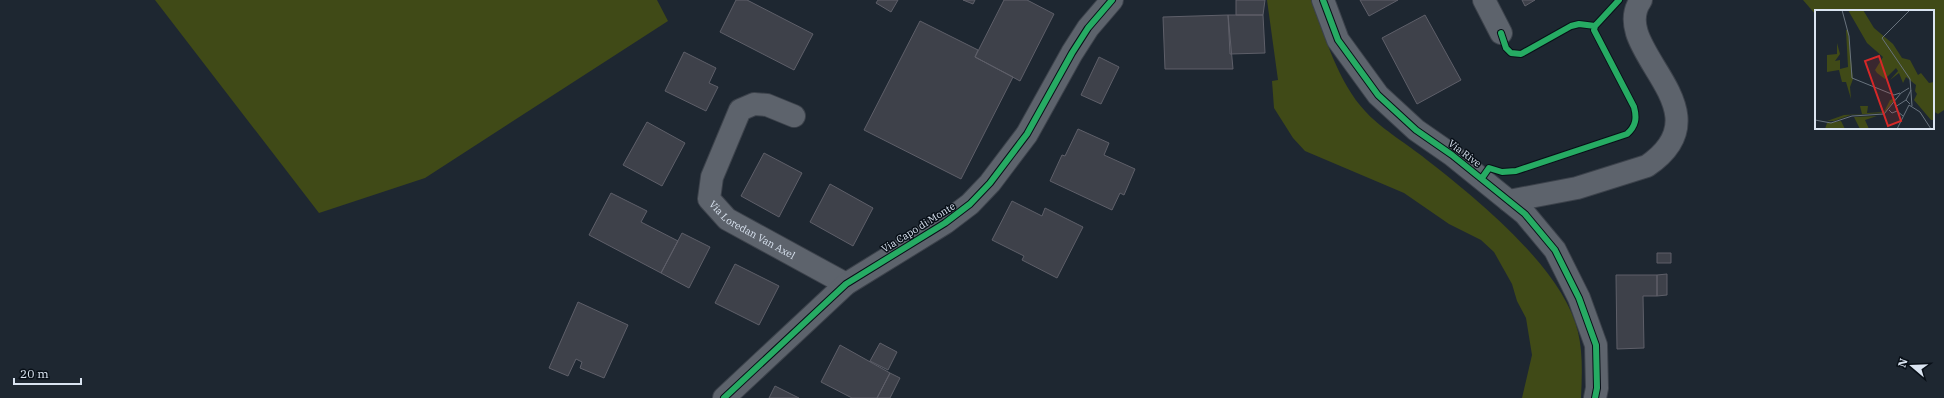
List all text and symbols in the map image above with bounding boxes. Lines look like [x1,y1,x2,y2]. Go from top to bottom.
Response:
inset map [1815,10,1934,129]
street label: Via Rive [1446,137,1484,170]
street label: Via Loredan Van Axel [706,198,797,262]
street label: Via Capo di Monte [879,199,958,255]
north arrow [1892,346,1932,386]
text: N [1895,356,1911,369]
scale bar [14,360,81,386]
text: 20 m [20,366,49,381]

